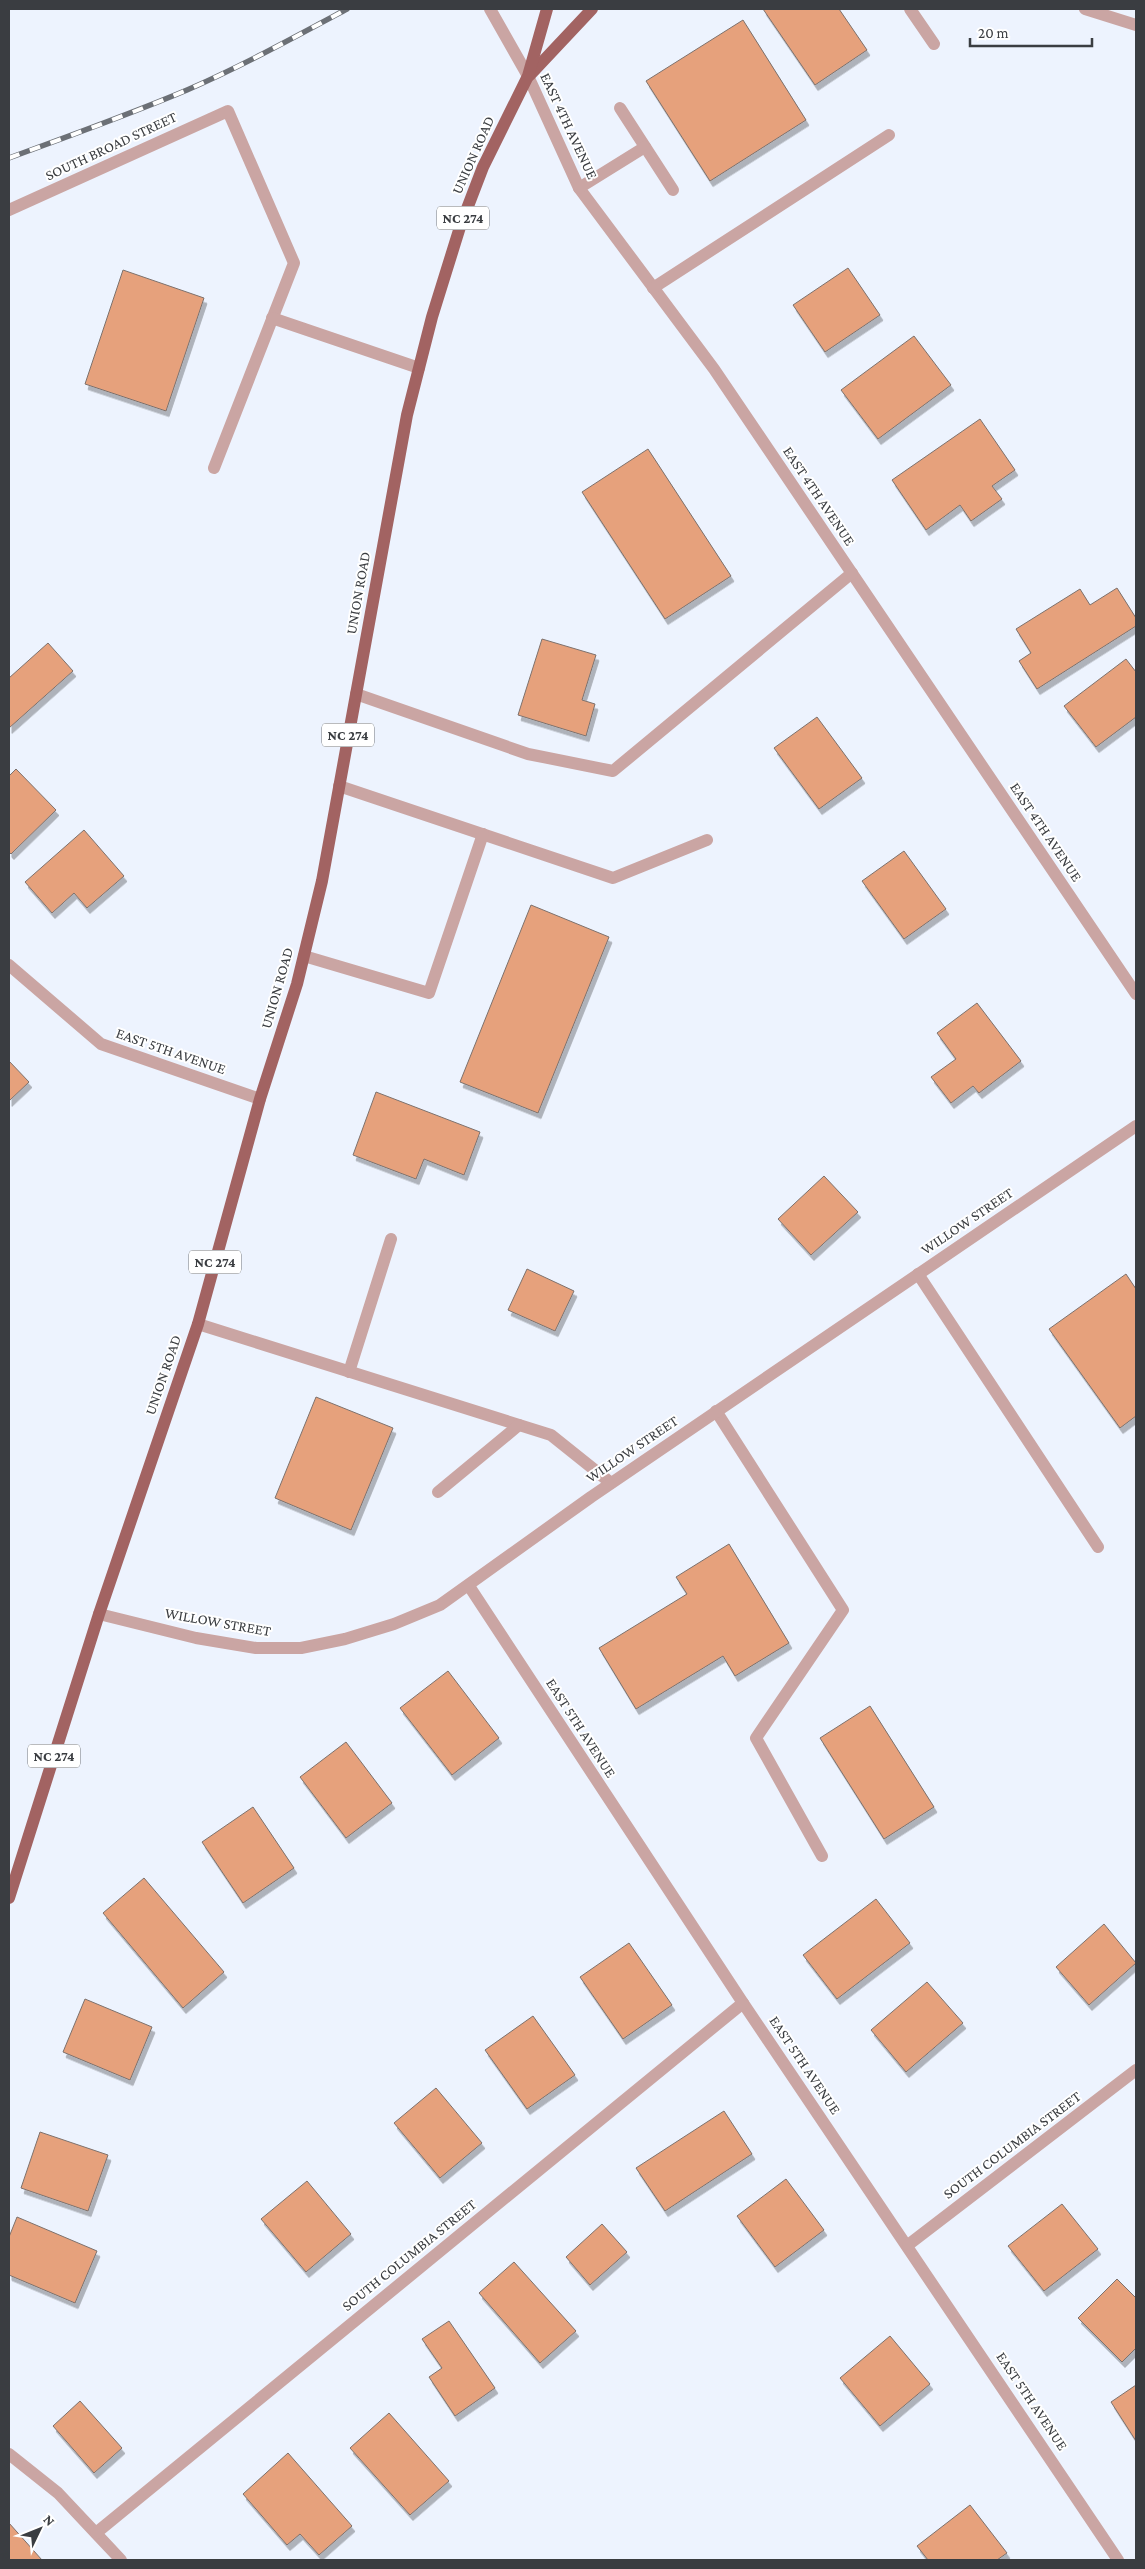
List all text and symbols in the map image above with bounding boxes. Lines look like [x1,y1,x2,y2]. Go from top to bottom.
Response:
scale bar [970,15,1092,47]
text: 20 m [978,25,1009,41]
street label: EAST 4TH AVENUE [537,70,601,182]
street label: SOUTH BROAD STREET [43,109,179,183]
street label: UNION ROAD [449,114,497,196]
road number: NC 274 [437,207,489,230]
street label: EAST 4TH AVENUE [780,444,858,548]
street label: UNION ROAD [343,550,373,636]
road number: NC 274 [322,724,374,746]
street label: EAST 4TH AVENUE [1007,780,1085,884]
street label: UNION ROAD [258,946,296,1030]
street label: EAST 5TH AVENUE [114,1025,228,1077]
street label: WILLOW STREET [918,1184,1016,1258]
road number: NC 274 [189,1250,241,1274]
street label: UNION ROAD [142,1333,184,1417]
street label: WILLOW STREET [583,1412,681,1486]
street label: WILLOW STREET [164,1605,272,1639]
street label: EAST 5TH AVENUE [543,1675,619,1781]
road number: NC 274 [28,1744,80,1768]
street label: EAST 5TH AVENUE [766,2013,844,2117]
street label: SOUTH COLUMBIA STREET [940,2088,1084,2202]
street label: SOUTH COLUMBIA STREET [339,2196,479,2314]
street label: EAST 5TH AVENUE [993,2349,1071,2453]
north arrow [15,2504,65,2554]
text: N [40,2511,59,2529]

